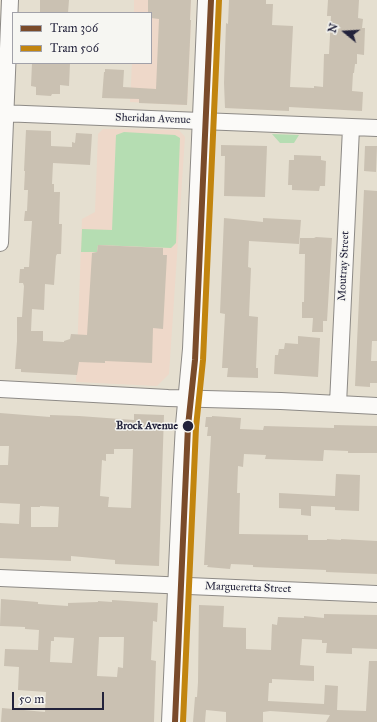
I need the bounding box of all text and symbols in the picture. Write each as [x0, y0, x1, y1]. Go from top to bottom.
legend [12, 12, 152, 64]
north arrow [325, 12, 365, 52]
text: Tram 306 [50, 21, 98, 35]
text: N [325, 22, 341, 35]
text: Tram 506 [50, 41, 99, 55]
street label: Sheridan Avenue [115, 111, 191, 127]
street label: Moutray Street [336, 231, 352, 301]
place label: Brock Avenue [116, 419, 178, 433]
marker: Brock Avenue [181, 419, 195, 433]
street label: Margueretta Street [205, 580, 291, 596]
scale bar [14, 684, 106, 710]
text: 50 m [19, 692, 44, 706]

